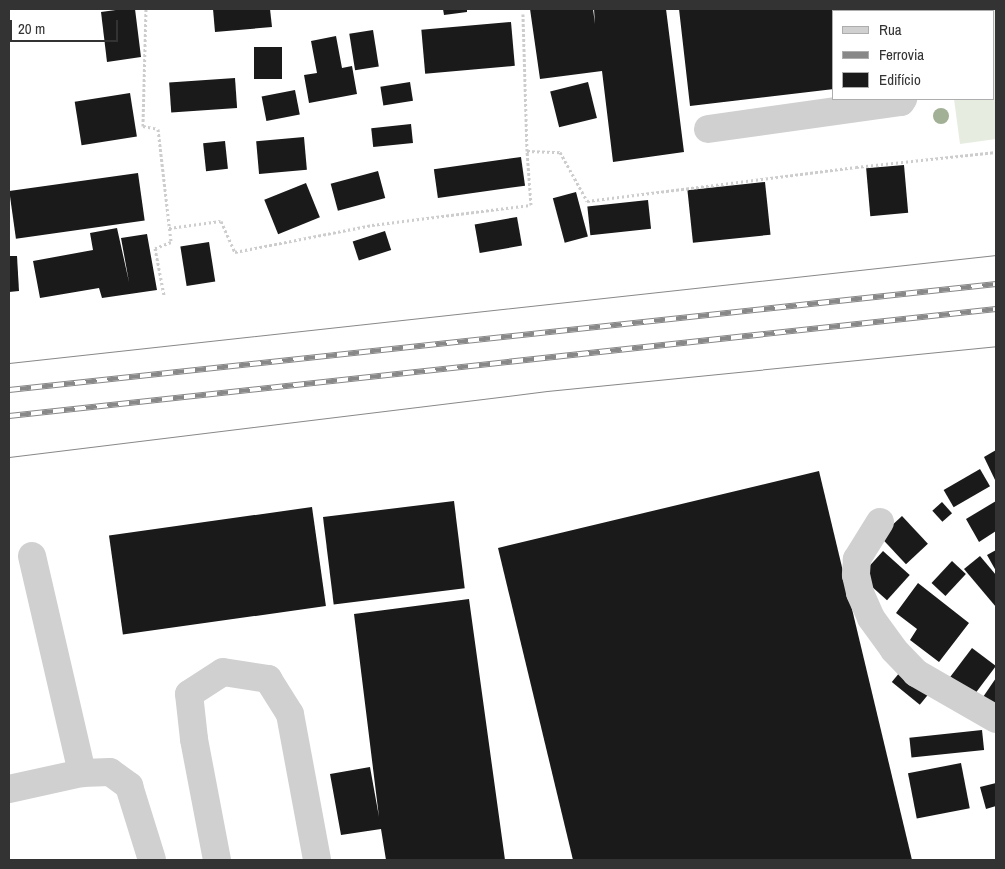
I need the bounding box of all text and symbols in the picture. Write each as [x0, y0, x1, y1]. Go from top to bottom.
scale bar [12, 10, 120, 42]
legend [832, 10, 995, 100]
text: 20 m [18, 18, 45, 39]
text: Rua [879, 19, 902, 40]
text: Ferrovia [879, 44, 924, 65]
text: Edifício [879, 69, 921, 90]

